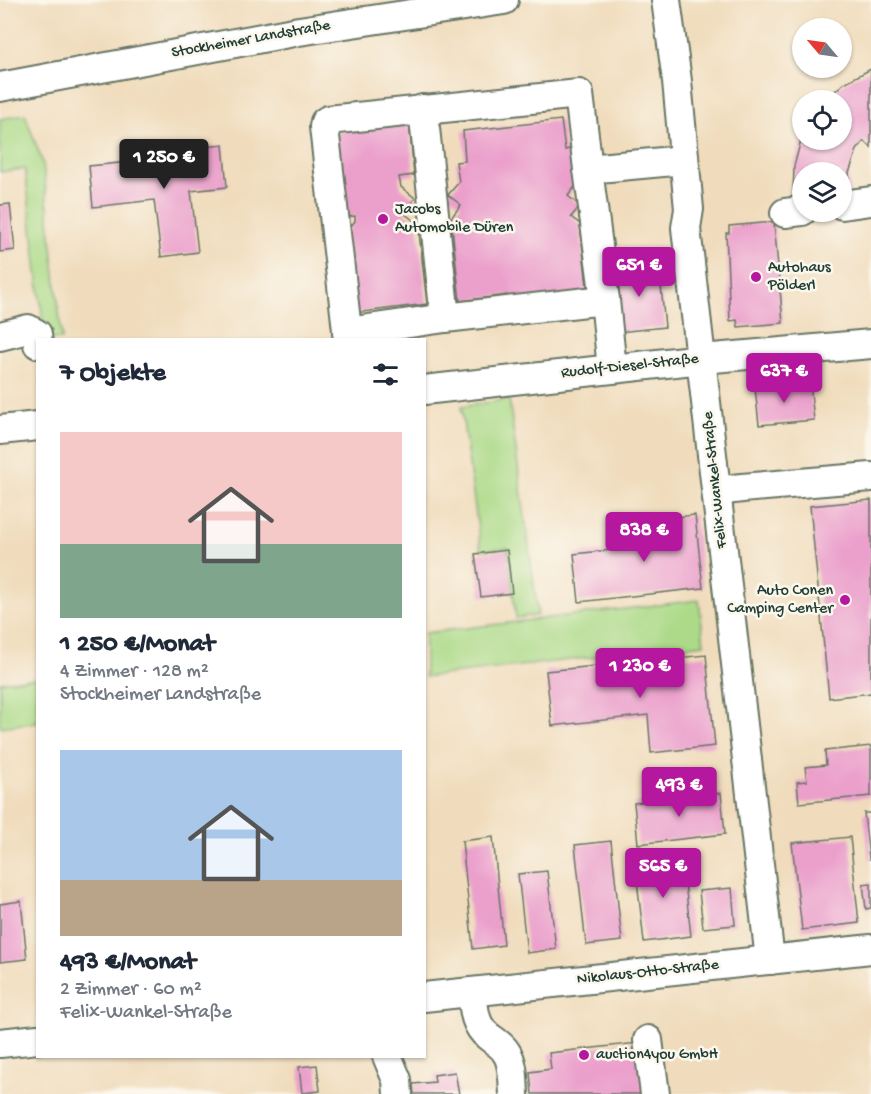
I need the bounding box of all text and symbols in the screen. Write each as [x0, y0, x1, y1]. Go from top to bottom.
street label: Stockheimer Landstraße [170, 17, 333, 63]
north arrow [792, 18, 852, 78]
map controls [792, 18, 852, 222]
button: locate [792, 90, 852, 150]
pin: 1 250 € [109, 139, 219, 190]
text: 1 250 € [133, 147, 195, 170]
button: layers [792, 162, 852, 222]
place label: Jacobs Automobile Düren [395, 201, 514, 238]
marker: Jacobs Automobile Düren [376, 212, 390, 226]
pin: 651 € [597, 247, 681, 298]
text: 651 € [616, 255, 662, 278]
place label: Autohaus Pölderl [767, 259, 832, 296]
marker: Autohaus Pölderl [749, 270, 763, 284]
street label: Rudolf-Diesel-Straße [560, 350, 701, 384]
pin: 637 € [742, 353, 826, 404]
icon: filters [369, 358, 402, 391]
text: 7 Objekte [60, 359, 166, 390]
text: 637 € [760, 361, 808, 384]
street label: Felix-Wankel-Straße [699, 410, 733, 550]
icon: home [177, 471, 285, 579]
pin: 838 € [602, 512, 686, 563]
text: 838 € [620, 520, 668, 543]
place label: Auto Conen Camping Center [727, 582, 834, 619]
marker: Auto Conen Camping Center [838, 593, 852, 607]
text: 1 250 €/Monat [60, 630, 215, 661]
pin: 1 230 € [585, 648, 695, 699]
text: 1 230 € [610, 656, 671, 679]
text: 4 Zimmer · 128 m² [60, 661, 209, 684]
text: Stockheimer Landstraße [60, 684, 261, 707]
pin: 493 € [637, 767, 721, 818]
text: 493 € [656, 775, 702, 798]
icon: home [177, 789, 285, 897]
pin: 565 € [621, 848, 705, 899]
text: 565 € [639, 856, 687, 879]
text: 493 €/Monat [60, 948, 196, 979]
street label: Nikolaus-Otto-Straße [576, 956, 721, 990]
text: 2 Zimmer · 60 m² [60, 979, 202, 1002]
text: Felix-Wankel-Straße [60, 1002, 232, 1025]
place label: auction4you GmbH [596, 1046, 719, 1065]
marker: auction4you GmbH [577, 1048, 591, 1062]

